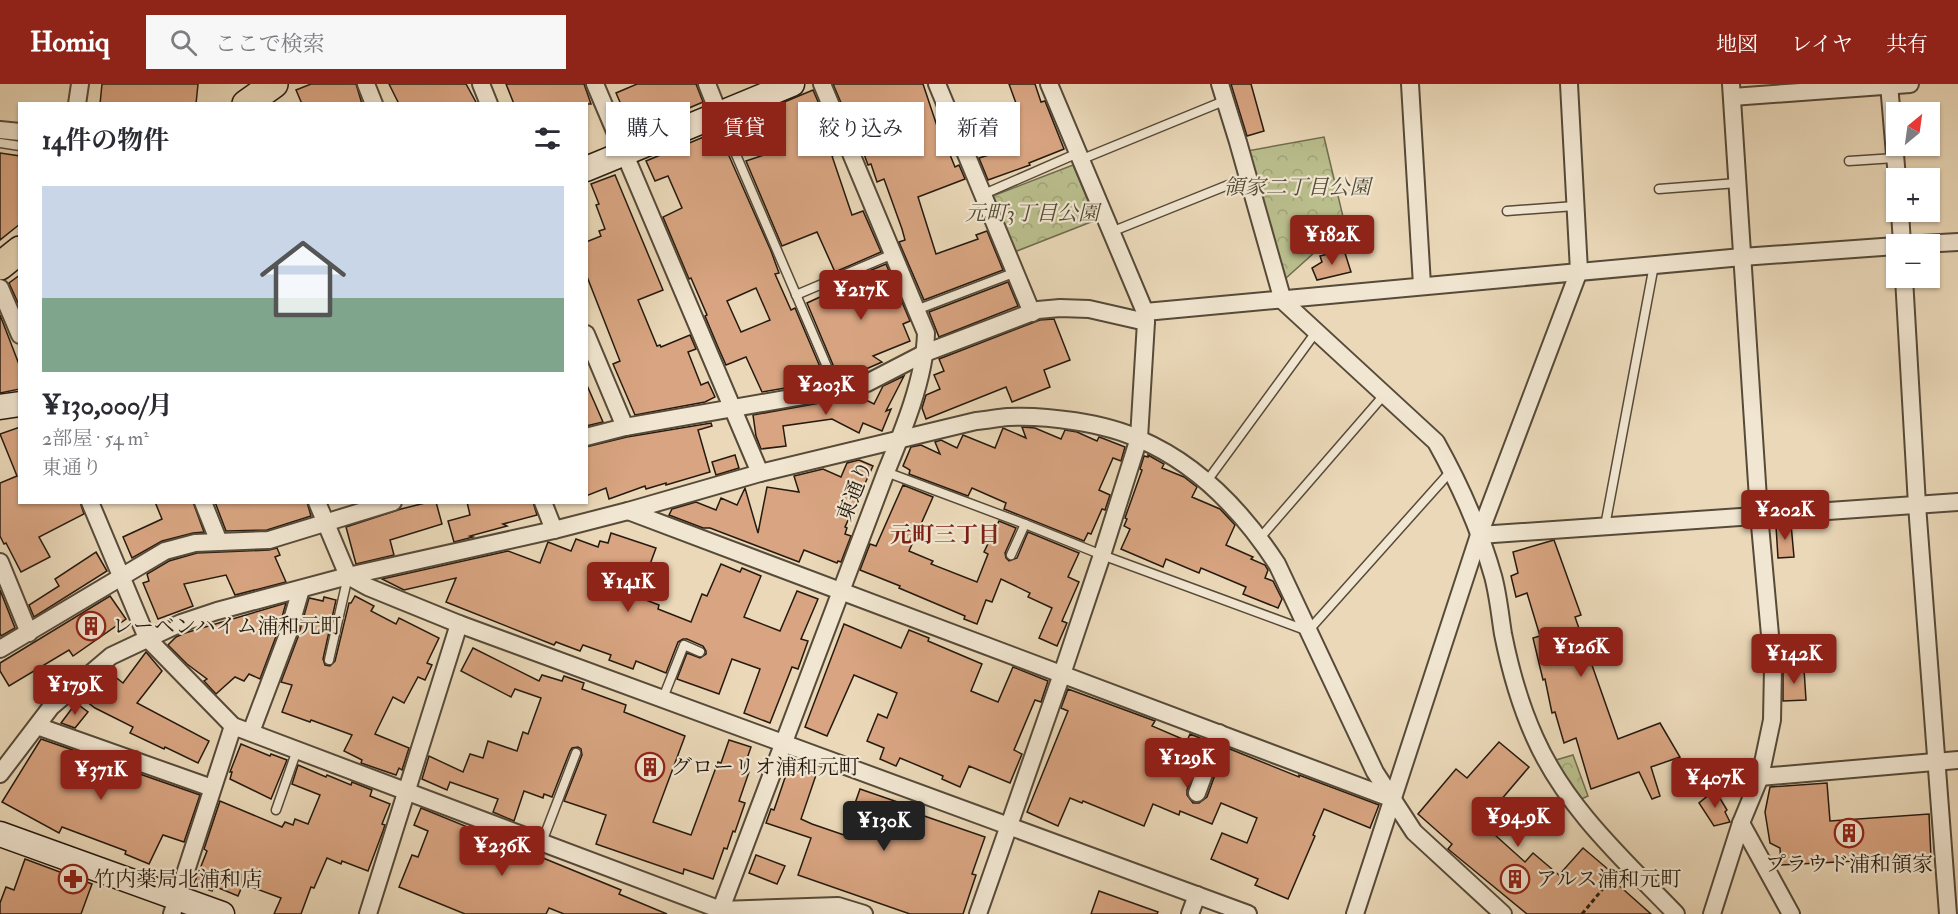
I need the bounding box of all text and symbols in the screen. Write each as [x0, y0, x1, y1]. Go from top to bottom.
search box [146, 15, 566, 69]
text: Homiq [30, 25, 110, 60]
icon: search [167, 26, 200, 59]
text: ここで検索 [215, 30, 325, 58]
text: 地図 [1716, 31, 1758, 58]
text: レイヤ [1791, 31, 1853, 58]
text: 共有 [1886, 31, 1928, 58]
chip: 購入 [606, 102, 690, 156]
chip: 賃貸 [702, 102, 786, 156]
chip: 絞り込み [798, 102, 924, 156]
chip: 新着 [936, 102, 1020, 156]
north arrow [1886, 102, 1940, 156]
map controls [1886, 102, 1940, 288]
icon: filters [531, 122, 564, 155]
text: 14件の物件 [42, 125, 169, 157]
button: + [1886, 168, 1940, 222]
park label: 領家二丁目公園 [1224, 174, 1373, 201]
park label: 元町3丁目公園 [965, 200, 1102, 227]
pin: ¥182K [1290, 215, 1374, 266]
text: ¥182K [1304, 222, 1360, 247]
icon: home [249, 225, 357, 333]
button: − [1886, 234, 1940, 288]
pin: ¥217K [819, 270, 903, 321]
text: ¥217K [833, 277, 889, 302]
pin: ¥203K [784, 365, 868, 416]
text: ¥203K [797, 372, 855, 397]
text: ¥130,000/月 [42, 390, 173, 422]
text: 2部屋 · 54 m² [42, 426, 149, 451]
text: 東通り [42, 455, 102, 480]
street label: 東通り [831, 457, 879, 525]
pin: ¥202K [1743, 490, 1827, 541]
text: ¥202K [1755, 497, 1815, 522]
district label: 元町三丁目 [890, 521, 1000, 549]
pin: ¥141K [586, 562, 670, 613]
text: ¥141K [601, 569, 655, 594]
building icon: レーベンハイム浦和元町 [75, 610, 107, 642]
place label: レーベンハイム浦和元町 [112, 613, 342, 640]
pin: ¥126K [1539, 627, 1623, 678]
text: ¥126K [1553, 634, 1609, 659]
pin: ¥142K [1752, 634, 1836, 685]
text: ¥142K [1765, 641, 1823, 666]
pin: ¥179K [33, 665, 117, 716]
text: ¥179K [47, 672, 103, 697]
pin: ¥129K [1145, 738, 1229, 789]
text: ¥129K [1159, 745, 1215, 770]
pin: ¥371K [59, 750, 143, 801]
building icon: グローリオ浦和元町 [634, 751, 666, 783]
place label: グローリオ浦和元町 [671, 754, 860, 781]
text: ¥371K [74, 757, 128, 782]
pin: ¥407K [1673, 758, 1757, 809]
text: ¥407K [1685, 765, 1745, 790]
pin: ¥94.9K [1469, 797, 1567, 848]
pin: ¥130K [842, 801, 926, 852]
text: ¥94.9K [1486, 804, 1550, 829]
text: ¥130K [857, 808, 911, 833]
building icon: プラウド浦和領家 [1833, 817, 1865, 849]
pin: ¥236K [460, 826, 544, 877]
text: ¥236K [474, 833, 530, 858]
place label: プラウド浦和領家 [1765, 851, 1933, 878]
pharmacy icon: 竹内薬局北浦和店 [57, 863, 89, 895]
building icon: アルス浦和元町 [1499, 863, 1531, 895]
place label: 竹内薬局北浦和店 [94, 866, 262, 893]
place label: アルス浦和元町 [1536, 866, 1682, 893]

